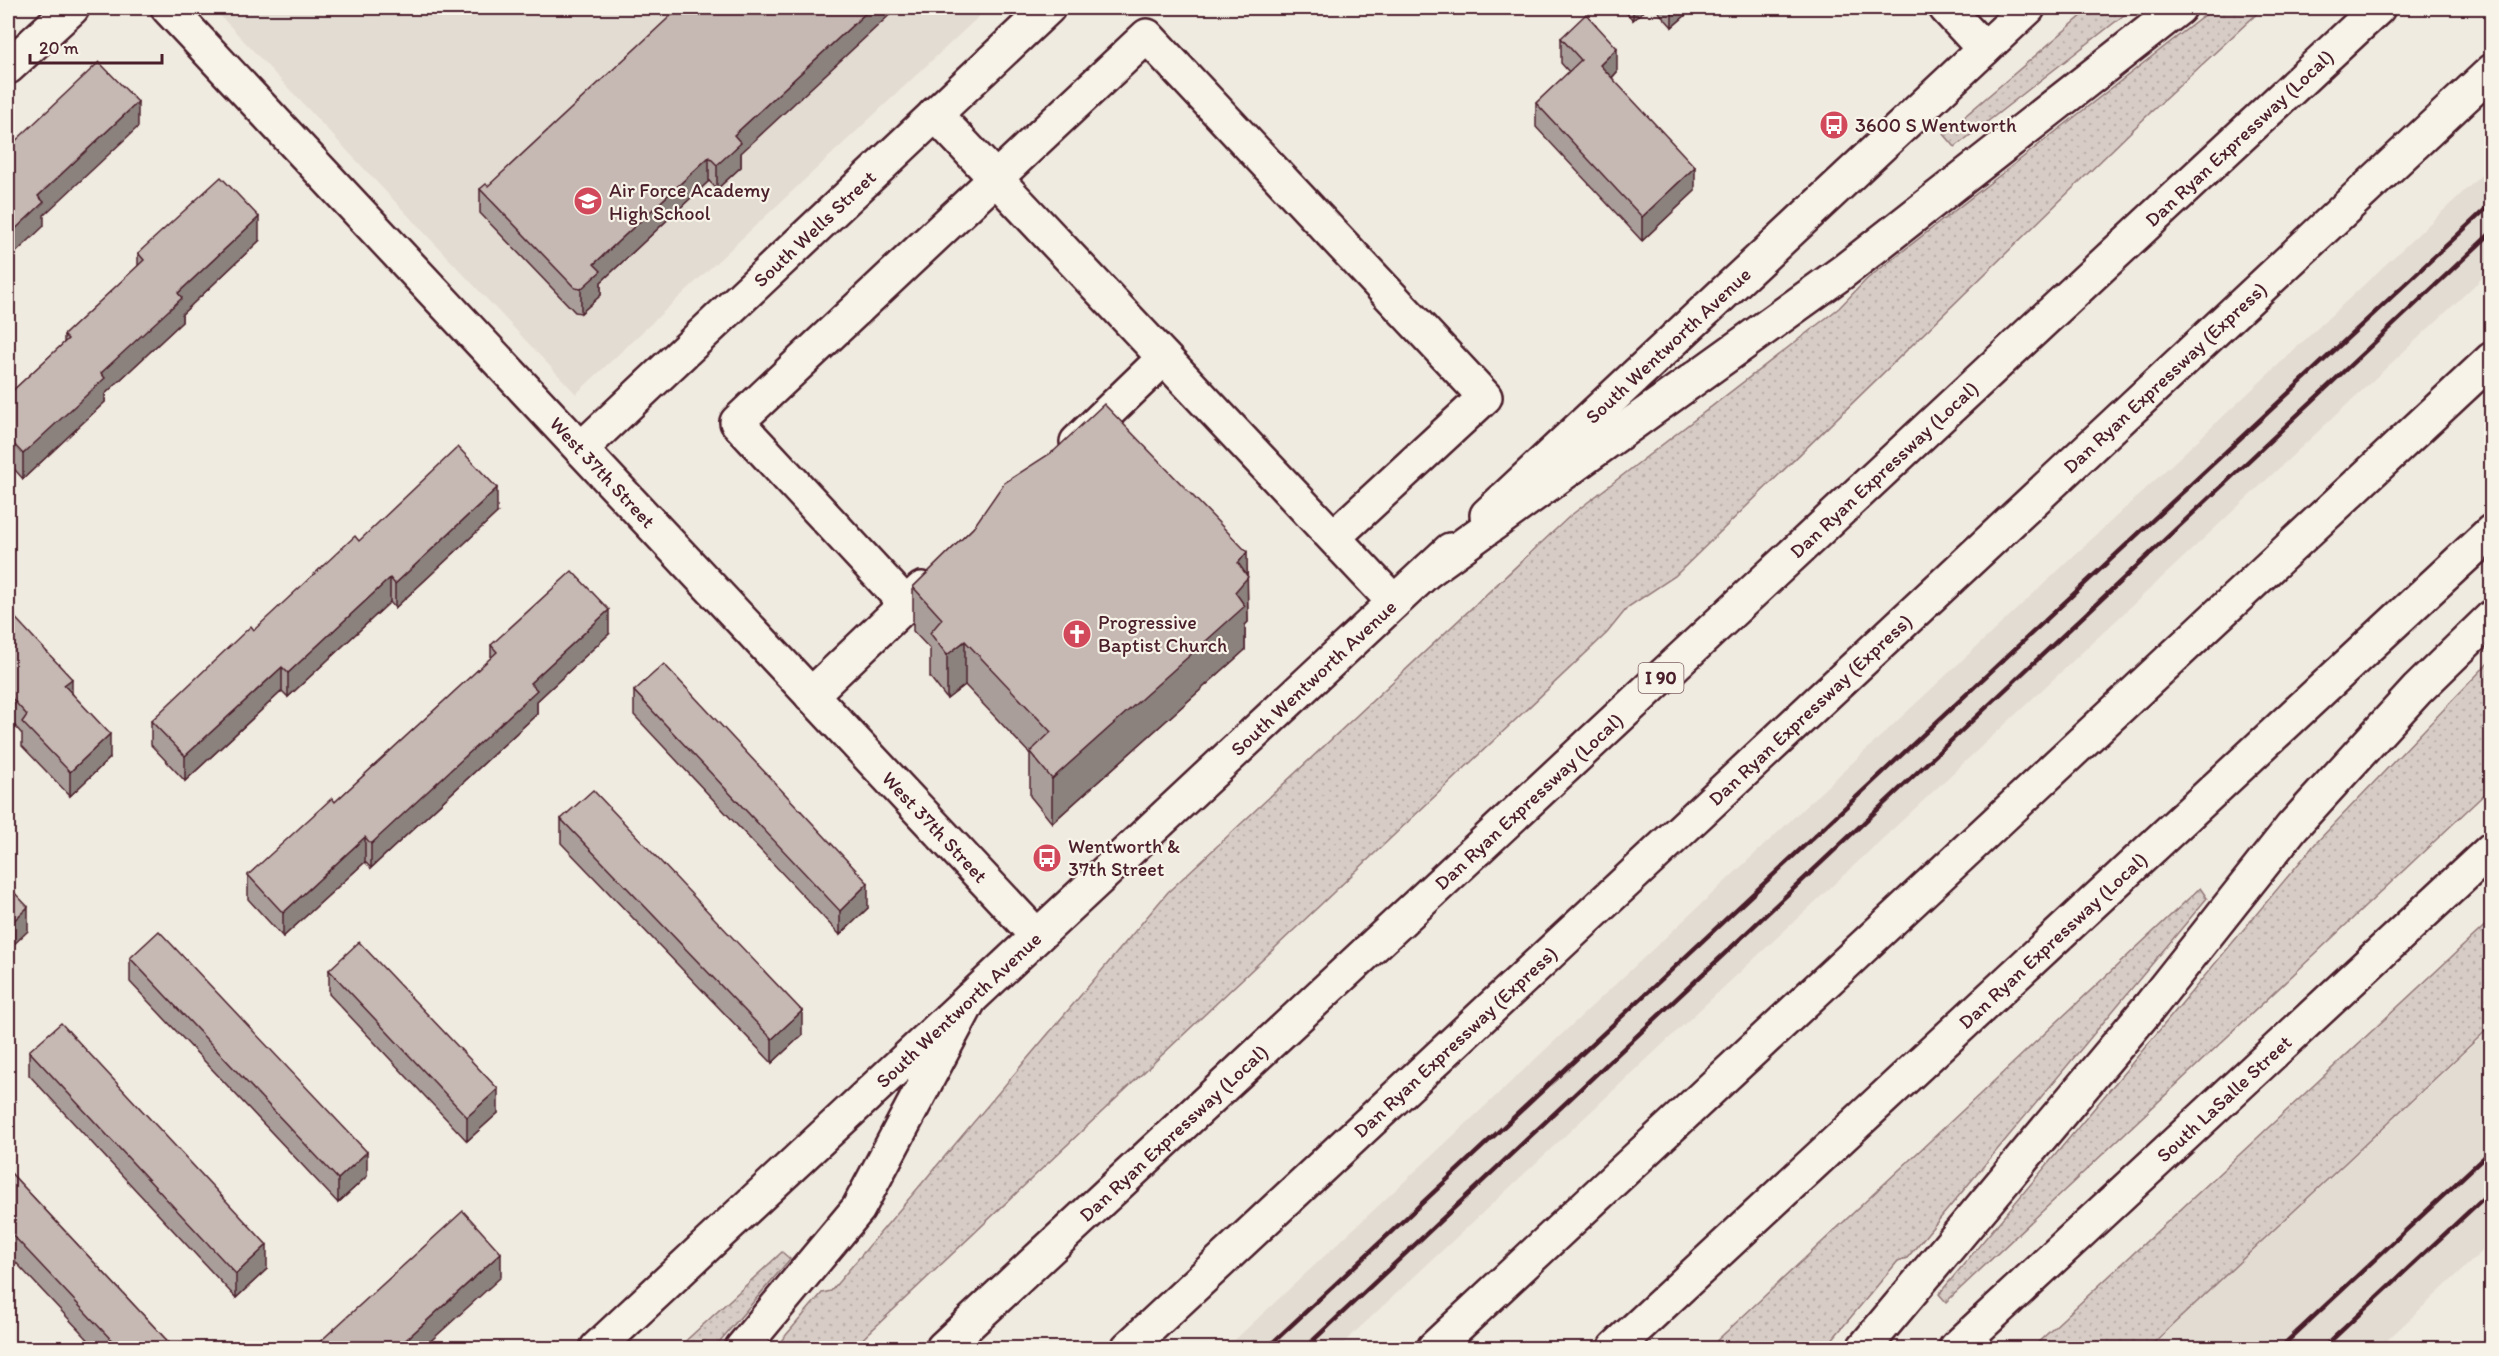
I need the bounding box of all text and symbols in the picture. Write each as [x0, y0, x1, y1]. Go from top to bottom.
scale bar [30, 27, 162, 65]
text: 20 m [39, 37, 79, 59]
street label: Dan Ryan Expressway (Local) [2140, 44, 2338, 232]
bus stop icon: 3600 S Wentworth [1818, 109, 1850, 141]
place label: 3600 S Wentworth [1855, 113, 2017, 137]
street label: South Wells Street [748, 165, 881, 292]
place label: Air Force Academy High School [609, 178, 770, 225]
school or university icon: Air Force Academy High School [572, 185, 604, 217]
street label: South Wentworth Avenue [1580, 262, 1756, 429]
street label: Dan Ryan Expressway (Express) [2058, 277, 2271, 478]
street label: Dan Ryan Expressway (Local) [1785, 376, 1983, 563]
street label: West 37th Street [545, 412, 661, 533]
street label: South Wentworth Avenue [1226, 595, 1401, 761]
street label: Dan Ryan Expressway (Express) [1703, 609, 1916, 811]
place label: Progressive Baptist Church [1098, 610, 1227, 657]
church icon: Progressive Baptist Church [1061, 618, 1093, 650]
road number: I 90 [1638, 663, 1684, 693]
street label: Dan Ryan Expressway (Local) [1429, 708, 1628, 895]
street label: West 37th Street [877, 766, 993, 888]
place label: Wentworth & 37th Street [1068, 834, 1180, 881]
bus stop icon: Wentworth & 37th Street [1031, 842, 1063, 874]
street label: Dan Ryan Expressway (Local) [1953, 847, 2152, 1034]
street label: South Wentworth Avenue [871, 927, 1046, 1093]
street label: Dan Ryan Expressway (Express) [1348, 941, 1562, 1143]
street label: South LaSalle Street [2151, 1030, 2296, 1167]
street label: Dan Ryan Expressway (Local) [1074, 1039, 1272, 1227]

